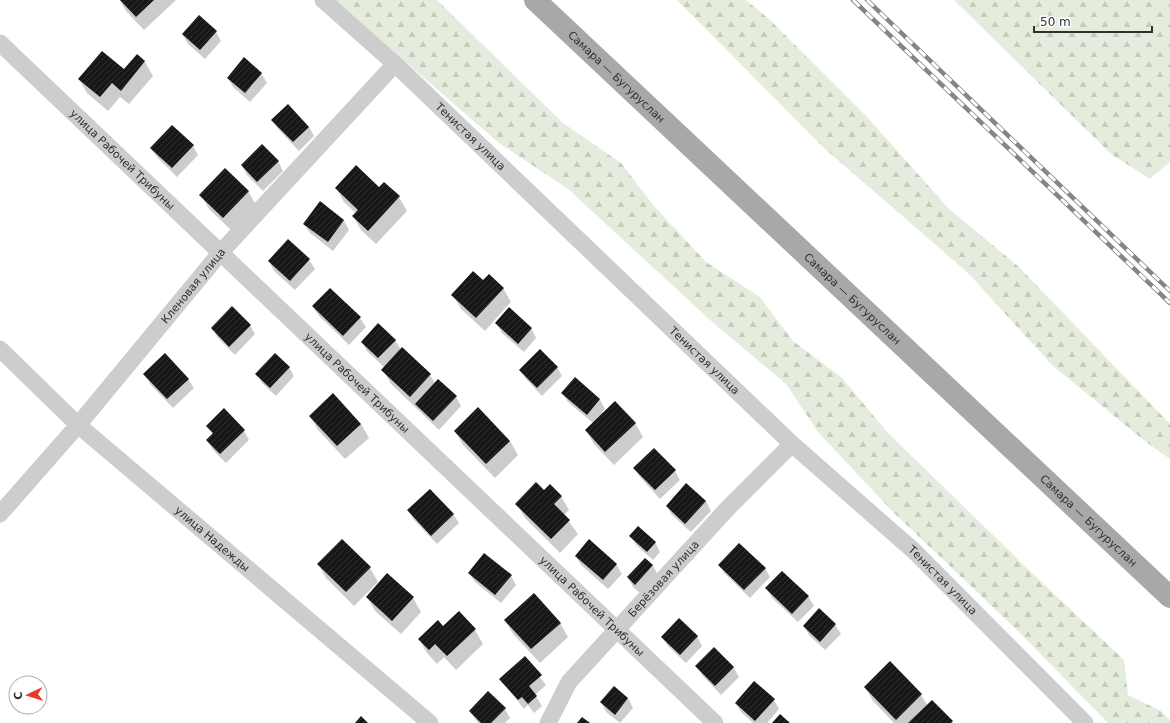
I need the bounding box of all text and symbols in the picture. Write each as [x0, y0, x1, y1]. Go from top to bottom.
scale bar [1034, 8, 1152, 34]
text: 50 m [1040, 15, 1071, 29]
street label: Самара — Бугуруслан [565, 28, 667, 126]
street label: Тенистая улица [432, 99, 508, 173]
street label: улица Рабочей Трибуны [67, 107, 177, 213]
street label: Кленовая улица [159, 246, 228, 326]
street label: Самара — Бугуруслан [801, 250, 903, 348]
street label: Тенистая улица [666, 324, 742, 397]
street label: улица Рабочей Трибуны [302, 330, 412, 436]
street label: Самара — Бугуруслан [1037, 472, 1140, 570]
street label: улица Надежды [172, 504, 252, 575]
street label: Берёзовая улица [626, 538, 702, 620]
street label: Тенистая улица [905, 542, 980, 618]
street label: улица Рабочей Трибуны [537, 554, 647, 659]
north arrow [8, 675, 48, 715]
text: С [12, 691, 25, 700]

